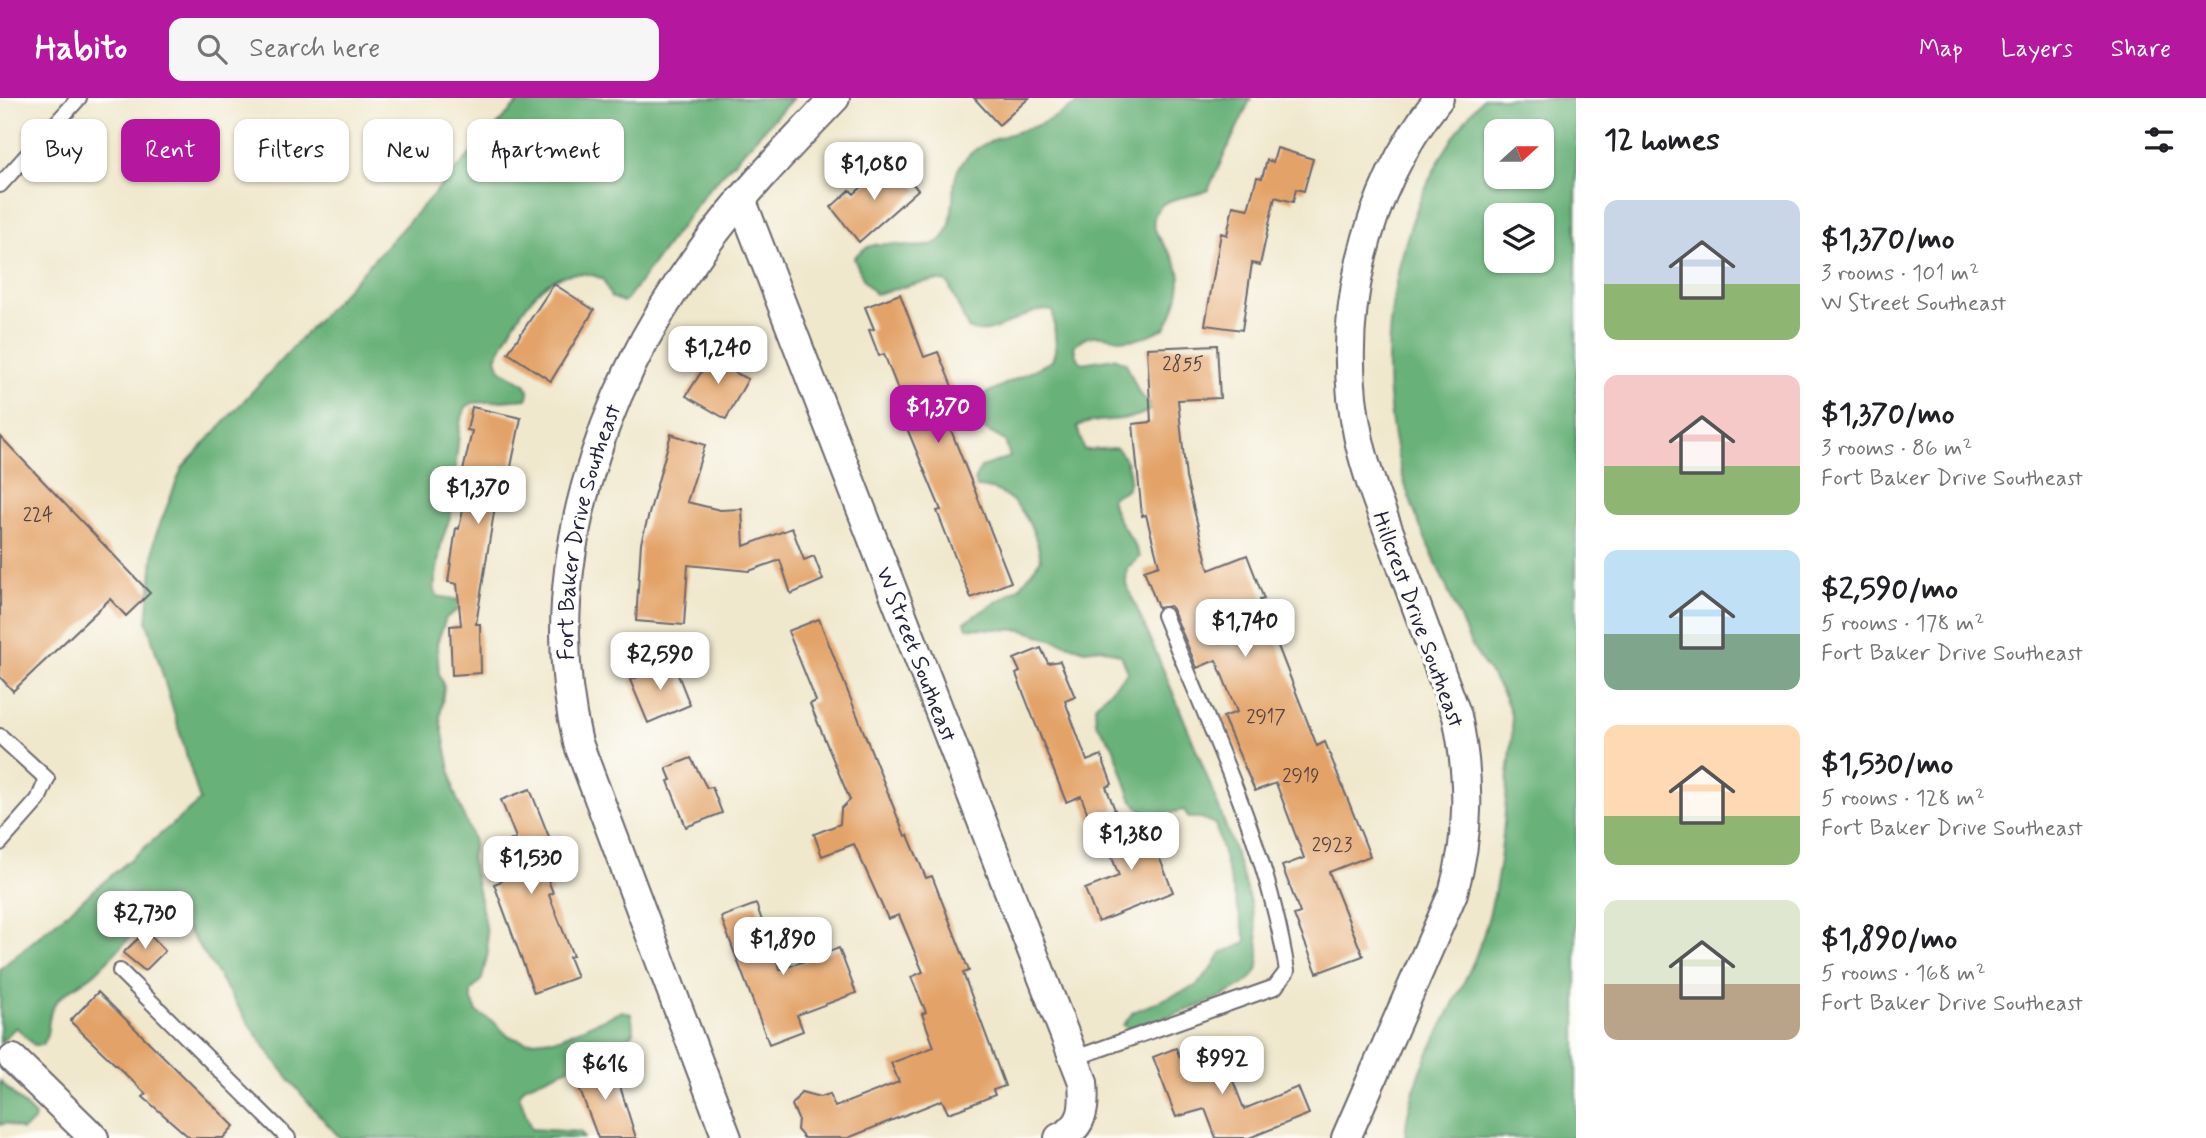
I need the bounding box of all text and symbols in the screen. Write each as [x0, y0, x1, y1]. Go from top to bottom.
search box [169, 18, 659, 81]
text: Habito [35, 27, 127, 71]
icon: search [193, 30, 231, 68]
text: Search here [249, 32, 380, 66]
text: Map [1919, 34, 1963, 65]
text: Layers [2001, 34, 2073, 65]
text: Share [2111, 34, 2171, 65]
chip: Buy [21, 119, 107, 182]
chip: Rent [121, 119, 220, 182]
chip: Filters [234, 119, 349, 182]
chip: New [363, 119, 453, 182]
chip: Apartment [467, 119, 624, 182]
north arrow [1484, 119, 1554, 189]
map controls [1484, 119, 1554, 273]
text: 12 homes [1604, 121, 1720, 160]
icon: filters [2140, 121, 2178, 159]
pin: $1,080 [817, 142, 931, 202]
text: $1,080 [840, 150, 908, 180]
button: layers [1484, 203, 1554, 273]
text: $1,370/mo [1821, 220, 1955, 259]
icon: home [1660, 228, 1744, 312]
text: 3 rooms · 101 m² [1821, 259, 1979, 289]
text: W Street Southeast [1821, 289, 2006, 319]
pin: $1,240 [661, 327, 775, 386]
text: $1,240 [684, 334, 752, 364]
house number: 2855 [1162, 352, 1204, 377]
pin: $1,370 [881, 386, 995, 445]
text: $1,370 [906, 393, 970, 423]
text: $1,370/mo [1821, 395, 1955, 434]
street label: Fort Baker Drive Southeast [552, 400, 630, 661]
icon: home [1660, 403, 1744, 487]
text: 3 rooms · 86 m² [1821, 434, 1972, 464]
text: Fort Baker Drive Southeast [1821, 464, 2083, 494]
pin: $1,370 [421, 466, 535, 526]
text: $1,370 [446, 474, 510, 504]
house number: 224 [23, 503, 53, 528]
street label: Hillcrest Drive Southeast [1364, 507, 1470, 732]
street label: W Street Southeast [868, 563, 963, 747]
text: $2,590/mo [1821, 570, 1958, 609]
icon: home [1660, 578, 1744, 662]
pin: $1,740 [1188, 600, 1302, 659]
text: $1,740 [1212, 607, 1278, 637]
text: 5 rooms · 178 m² [1821, 609, 1984, 639]
pin: $2,590 [603, 632, 717, 692]
text: Fort Baker Drive Southeast [1821, 639, 2083, 669]
text: $2,590 [627, 640, 694, 670]
house number: 2917 [1246, 705, 1286, 730]
text: $1,530/mo [1821, 745, 1953, 784]
icon: home [1660, 753, 1744, 837]
house number: 2919 [1282, 764, 1320, 789]
text: 5 rooms · 128 m² [1821, 784, 1985, 814]
pin: $1,380 [1074, 812, 1188, 872]
text: Fort Baker Drive Southeast [1821, 814, 2083, 844]
text: $1,380 [1099, 820, 1163, 850]
house number: 2923 [1312, 833, 1353, 858]
pin: $1,530 [474, 836, 588, 896]
text: $1,530 [499, 844, 563, 874]
pin: $2,730 [88, 892, 202, 951]
text: $2,730 [113, 899, 177, 929]
pin: $1,890 [726, 918, 840, 977]
text: $1,890/mo [1821, 920, 1957, 959]
text: $1,890 [750, 925, 816, 955]
icon: home [1660, 928, 1744, 1012]
text: 5 rooms · 168 m² [1821, 959, 1986, 989]
text: Fort Baker Drive Southeast [1821, 989, 2083, 1019]
pin: $992 [1181, 1037, 1263, 1096]
pin: $616 [564, 1042, 646, 1102]
text: $992 [1196, 1044, 1248, 1074]
text: $616 [582, 1050, 628, 1080]

